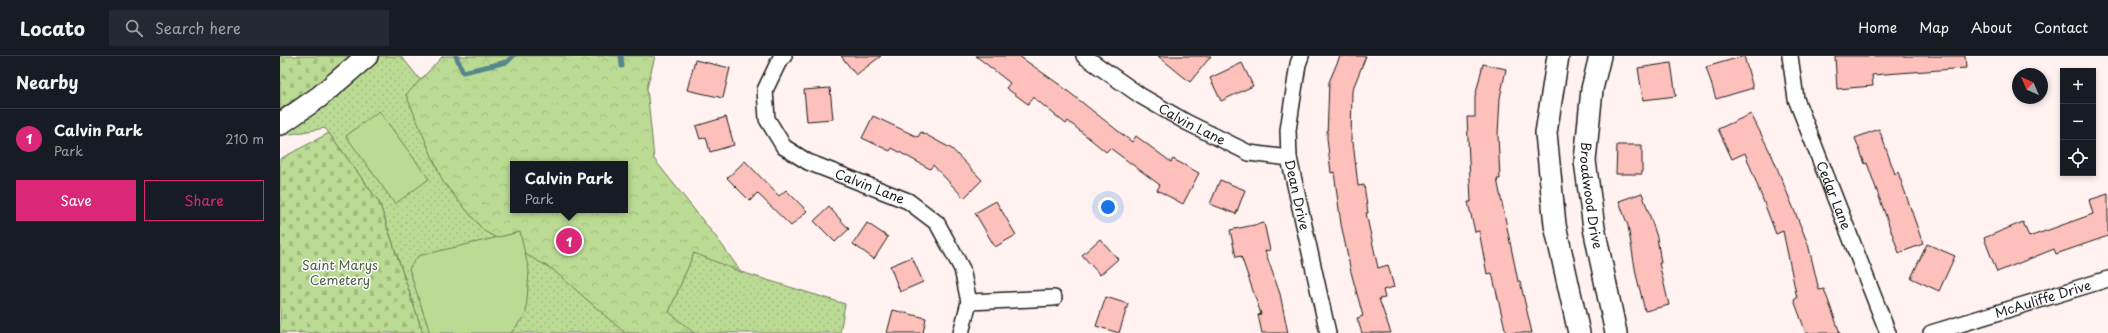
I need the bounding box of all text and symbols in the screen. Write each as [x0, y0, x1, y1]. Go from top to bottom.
search box [109, 10, 389, 46]
text: Locato [20, 14, 85, 42]
text: Search here [155, 16, 241, 39]
icon: search [123, 17, 145, 39]
text: Home [1858, 17, 1897, 38]
text: Map [1919, 17, 1949, 38]
text: About [1971, 17, 2012, 38]
text: Contact [2034, 17, 2088, 38]
north arrow [2012, 68, 2048, 104]
map controls [2060, 68, 2096, 176]
button: + [2060, 68, 2096, 104]
text: Nearby [16, 69, 78, 95]
street label: Calvin Lane [1155, 98, 1229, 149]
button: − [2060, 104, 2096, 140]
text: Calvin Park [54, 118, 143, 141]
text: 1 [26, 129, 32, 148]
text: 210 m [225, 129, 264, 148]
button: locate [2060, 140, 2096, 176]
text: Park [54, 141, 83, 160]
street label: Broadwood Drive [1576, 141, 1608, 250]
street label: Dean Drive [1281, 158, 1315, 232]
street label: Cedar Lane [1812, 158, 1856, 232]
popup [510, 161, 628, 213]
street label: Calvin Lane [832, 163, 908, 208]
text: Calvin Park [525, 166, 613, 189]
button: Save [16, 180, 136, 221]
button: Share [144, 180, 264, 221]
text: Park [525, 189, 554, 208]
your location [1098, 197, 1118, 217]
pin: 1 [556, 226, 582, 256]
park label: Saint Marys Cemetery [302, 255, 378, 289]
street label: McAuliffe Drive [1992, 275, 2093, 322]

